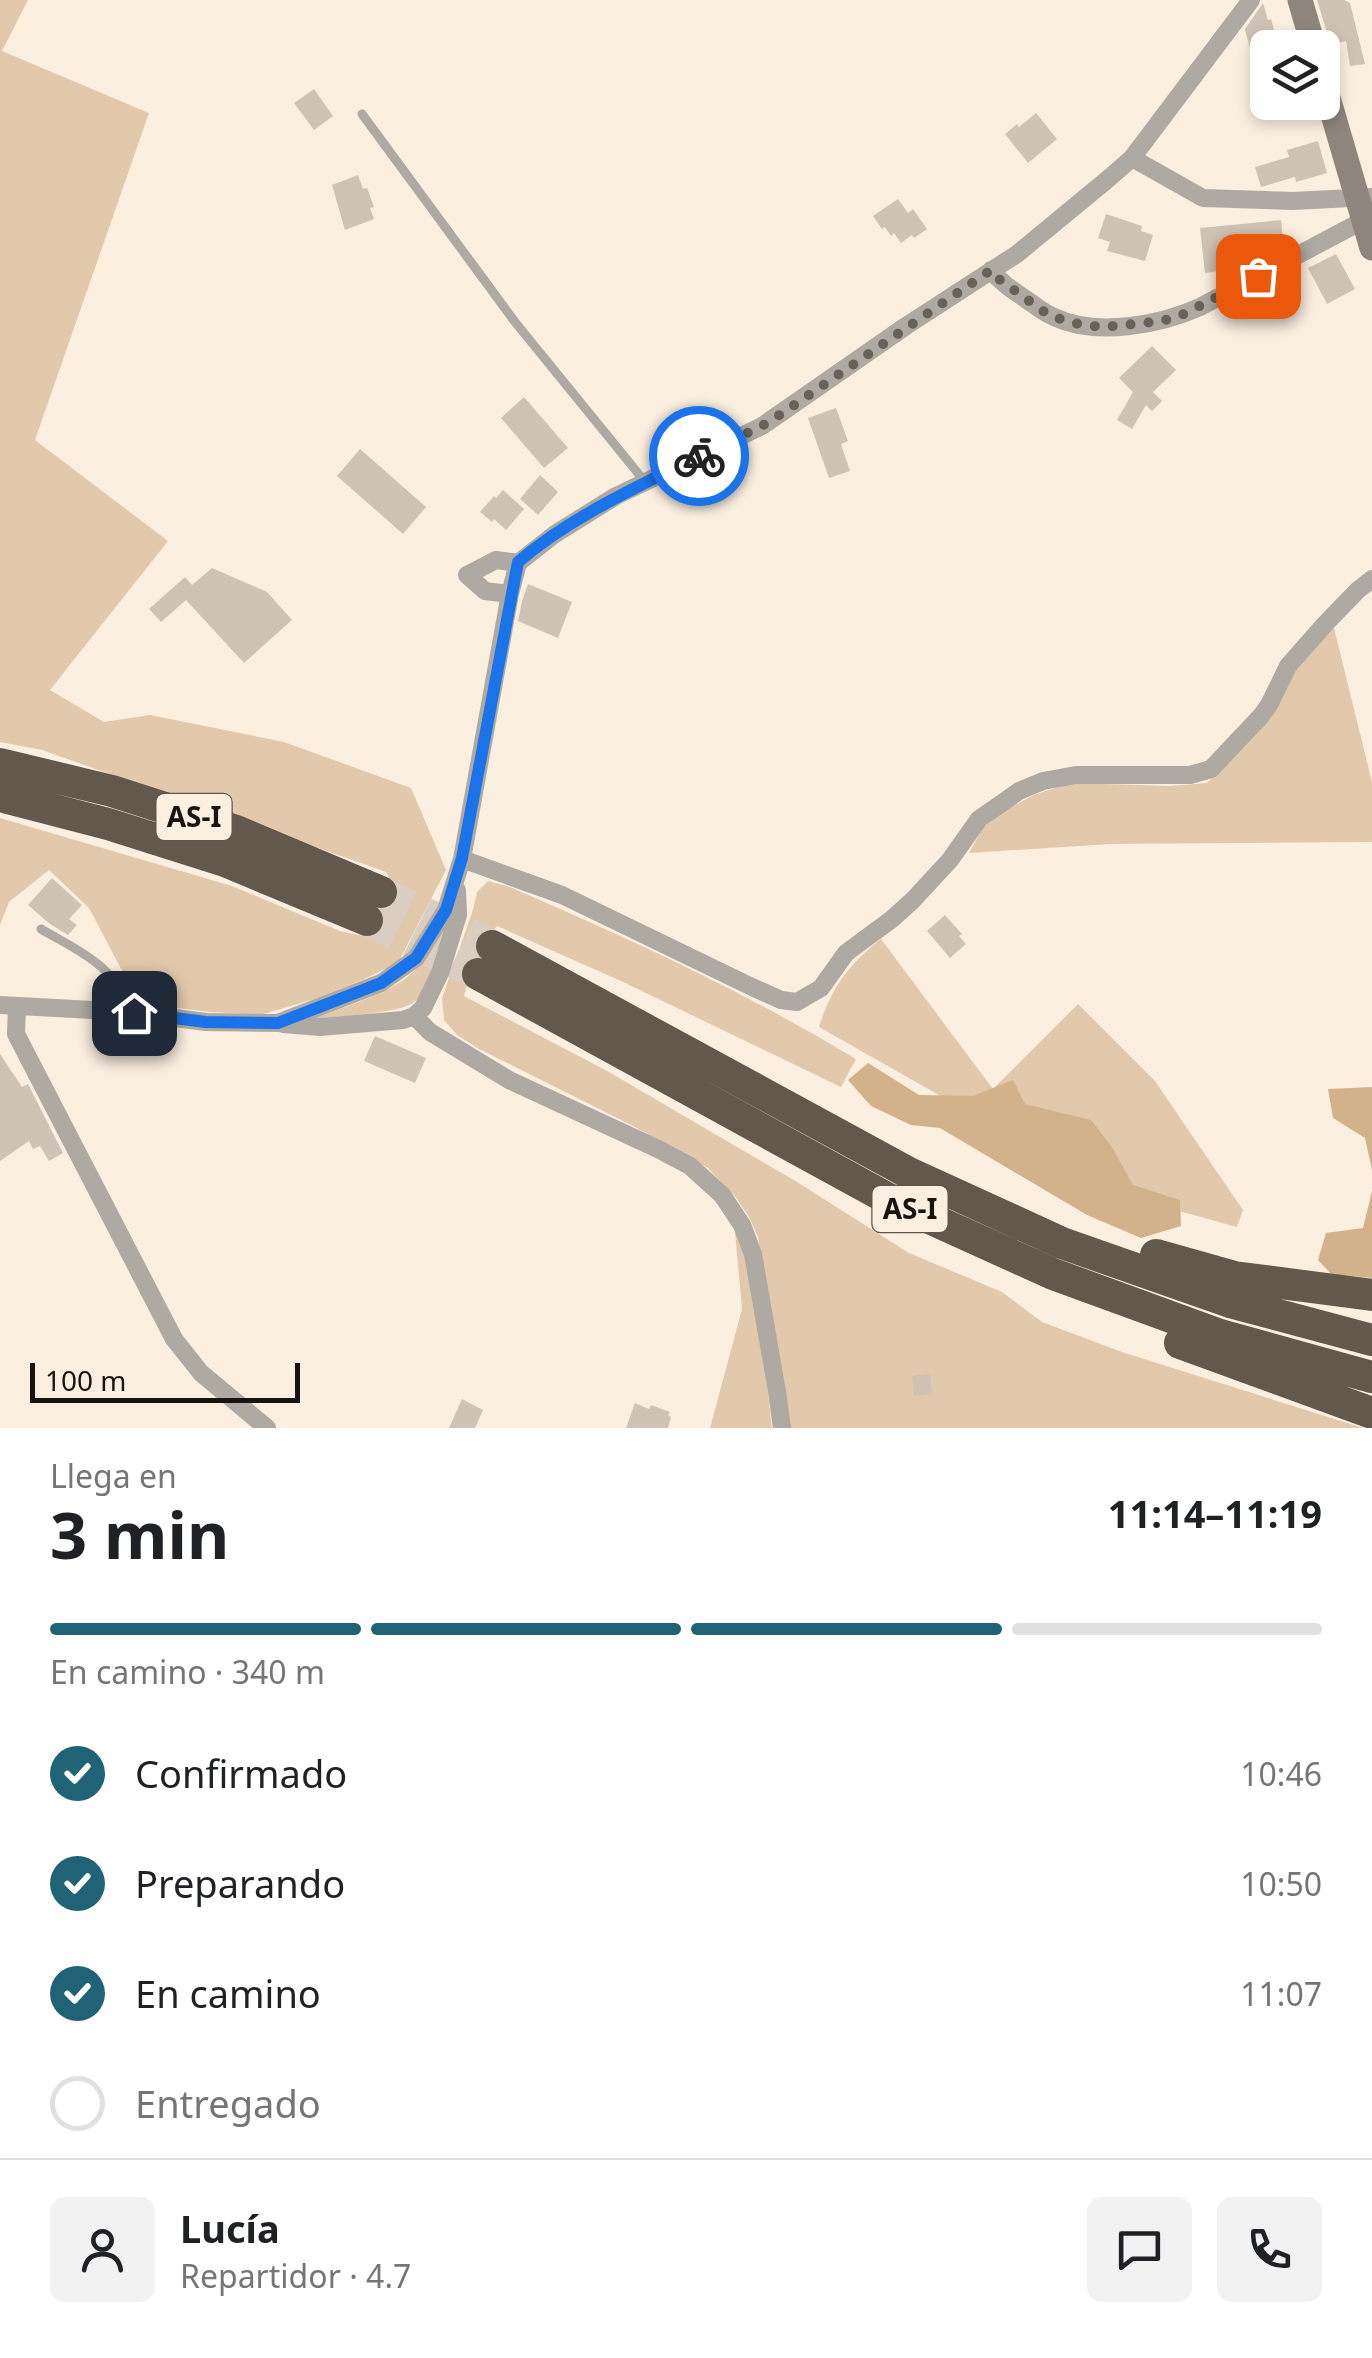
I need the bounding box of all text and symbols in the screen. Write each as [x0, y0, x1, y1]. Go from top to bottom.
map controls [1250, 30, 1340, 120]
button: layers [1250, 30, 1340, 120]
pin [1216, 234, 1301, 319]
icon: bag [1231, 249, 1286, 304]
courier [649, 406, 749, 506]
icon: bike [672, 429, 727, 484]
road number: AS-I [156, 794, 232, 840]
pin [92, 971, 177, 1056]
icon: home [107, 986, 162, 1041]
road number: AS-I [872, 1186, 948, 1232]
scale bar [30, 1358, 300, 1402]
text: 100 m [45, 1361, 127, 1399]
text: Llega en [50, 1454, 177, 1497]
text: 11:14–11:19 [1108, 1487, 1322, 1539]
text: 3 min [50, 1490, 229, 1578]
text: En camino · 340 m [50, 1650, 325, 1693]
icon: check [50, 1746, 105, 1801]
text: Confirmado [135, 1747, 347, 1799]
text: 10:46 [1240, 1752, 1322, 1795]
icon: check [50, 1856, 105, 1911]
text: Preparando [135, 1857, 345, 1909]
text: 10:50 [1240, 1862, 1322, 1905]
icon: check [50, 1966, 105, 2021]
text: En camino [135, 1967, 321, 2019]
text: 11:07 [1240, 1972, 1322, 2015]
text: Entregado [135, 2077, 321, 2129]
button: person [50, 2197, 155, 2302]
button: chat [1087, 2197, 1192, 2302]
button: phone [1217, 2197, 1322, 2302]
text: Lucía [180, 2202, 280, 2254]
text: Repartidor · 4.7 [180, 2254, 411, 2297]

